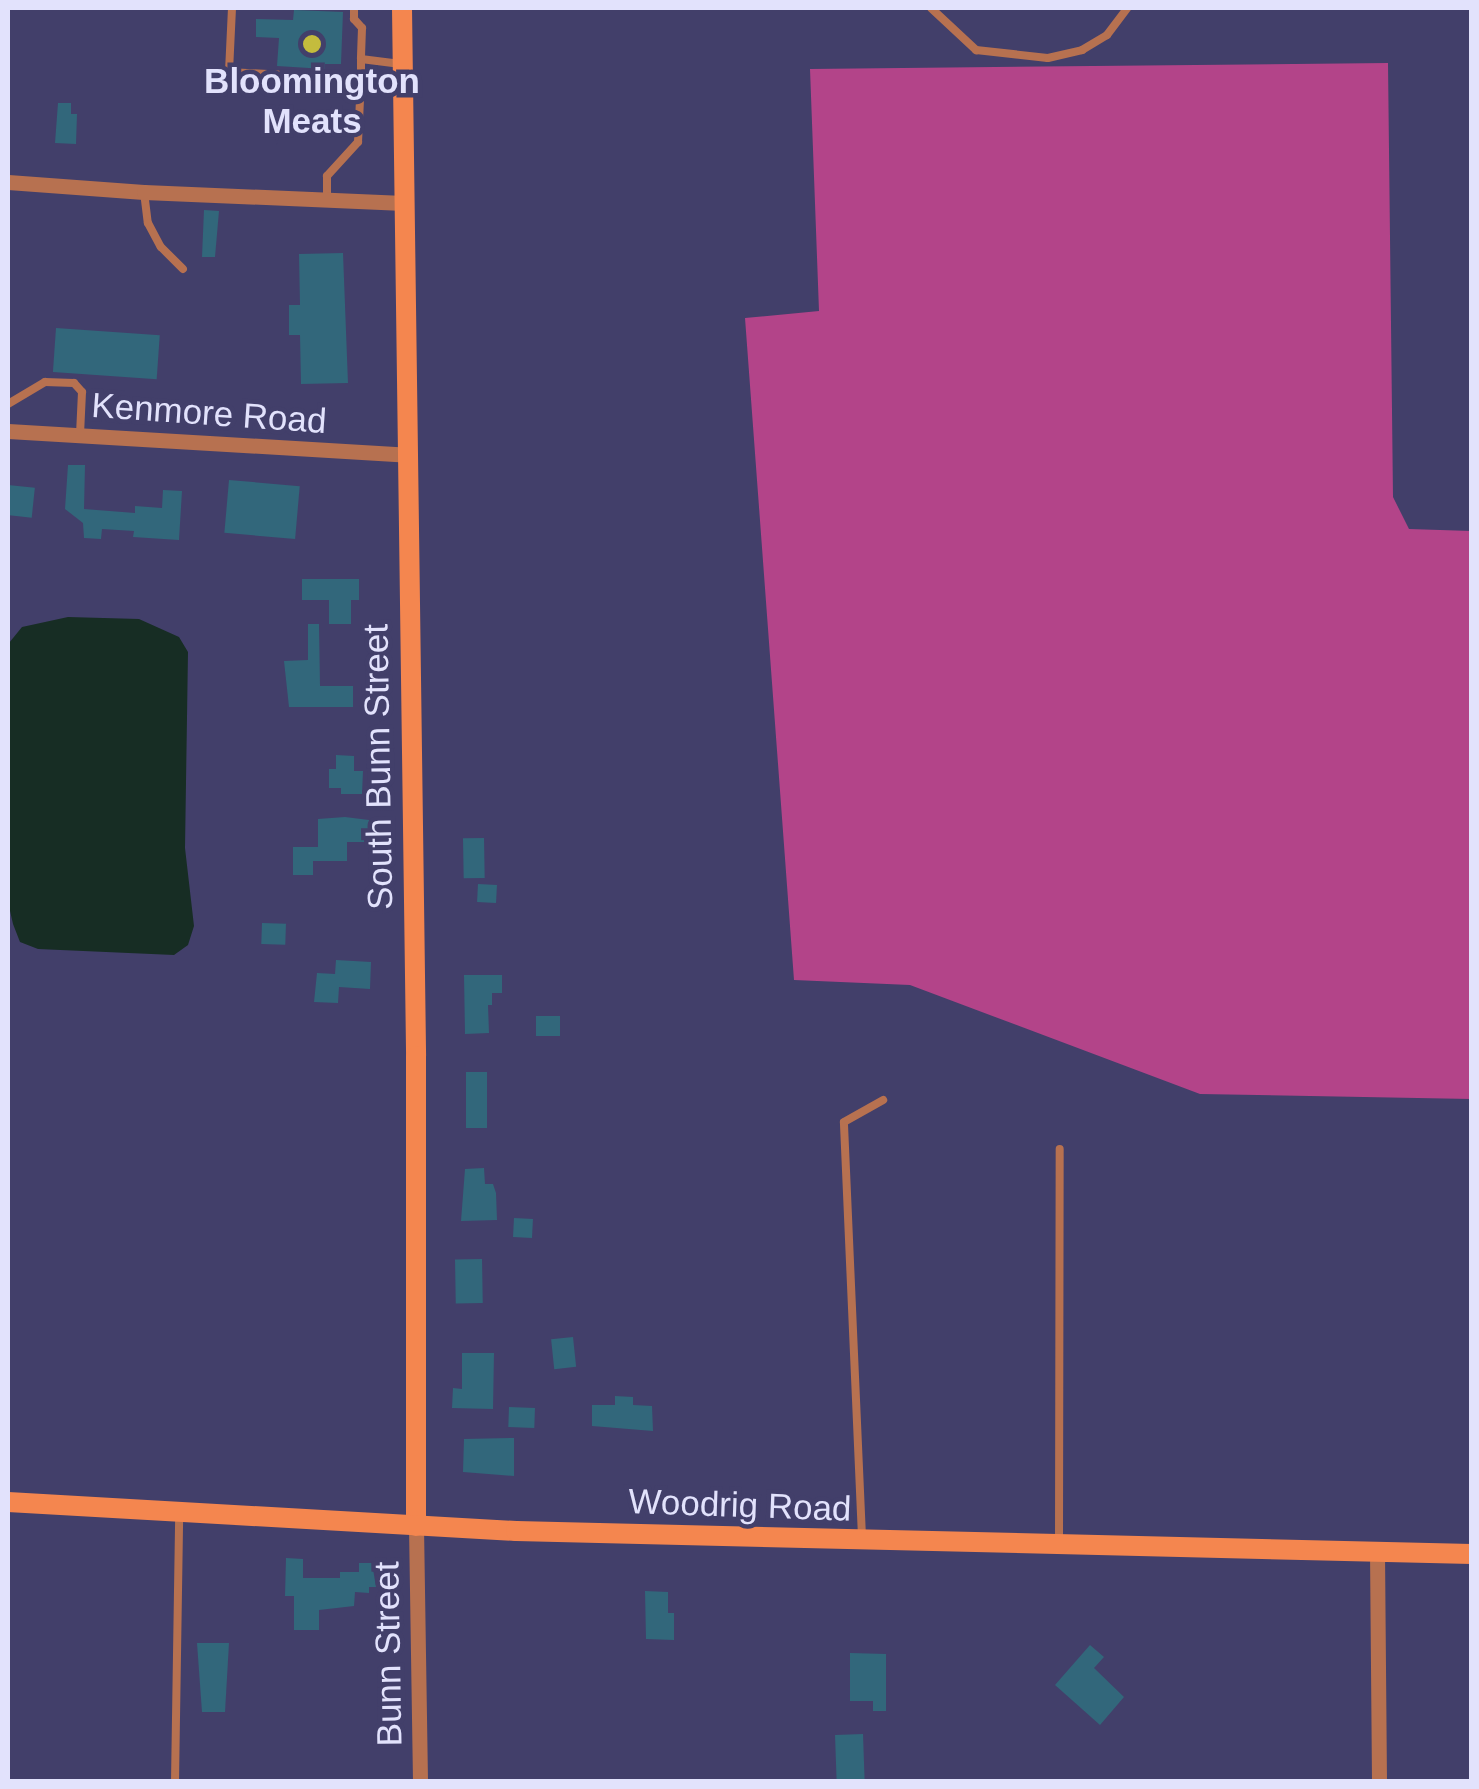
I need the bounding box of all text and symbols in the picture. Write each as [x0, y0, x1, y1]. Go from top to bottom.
marker: Bloomington Meats [301, 33, 323, 55]
place label: Bloomington Meats [204, 60, 420, 142]
street label: Kenmore Road [90, 384, 328, 442]
street label: South Bunn Street [355, 624, 401, 910]
street label: Woodrig Road [628, 1480, 852, 1530]
street label: Bunn Street [365, 1561, 411, 1747]

